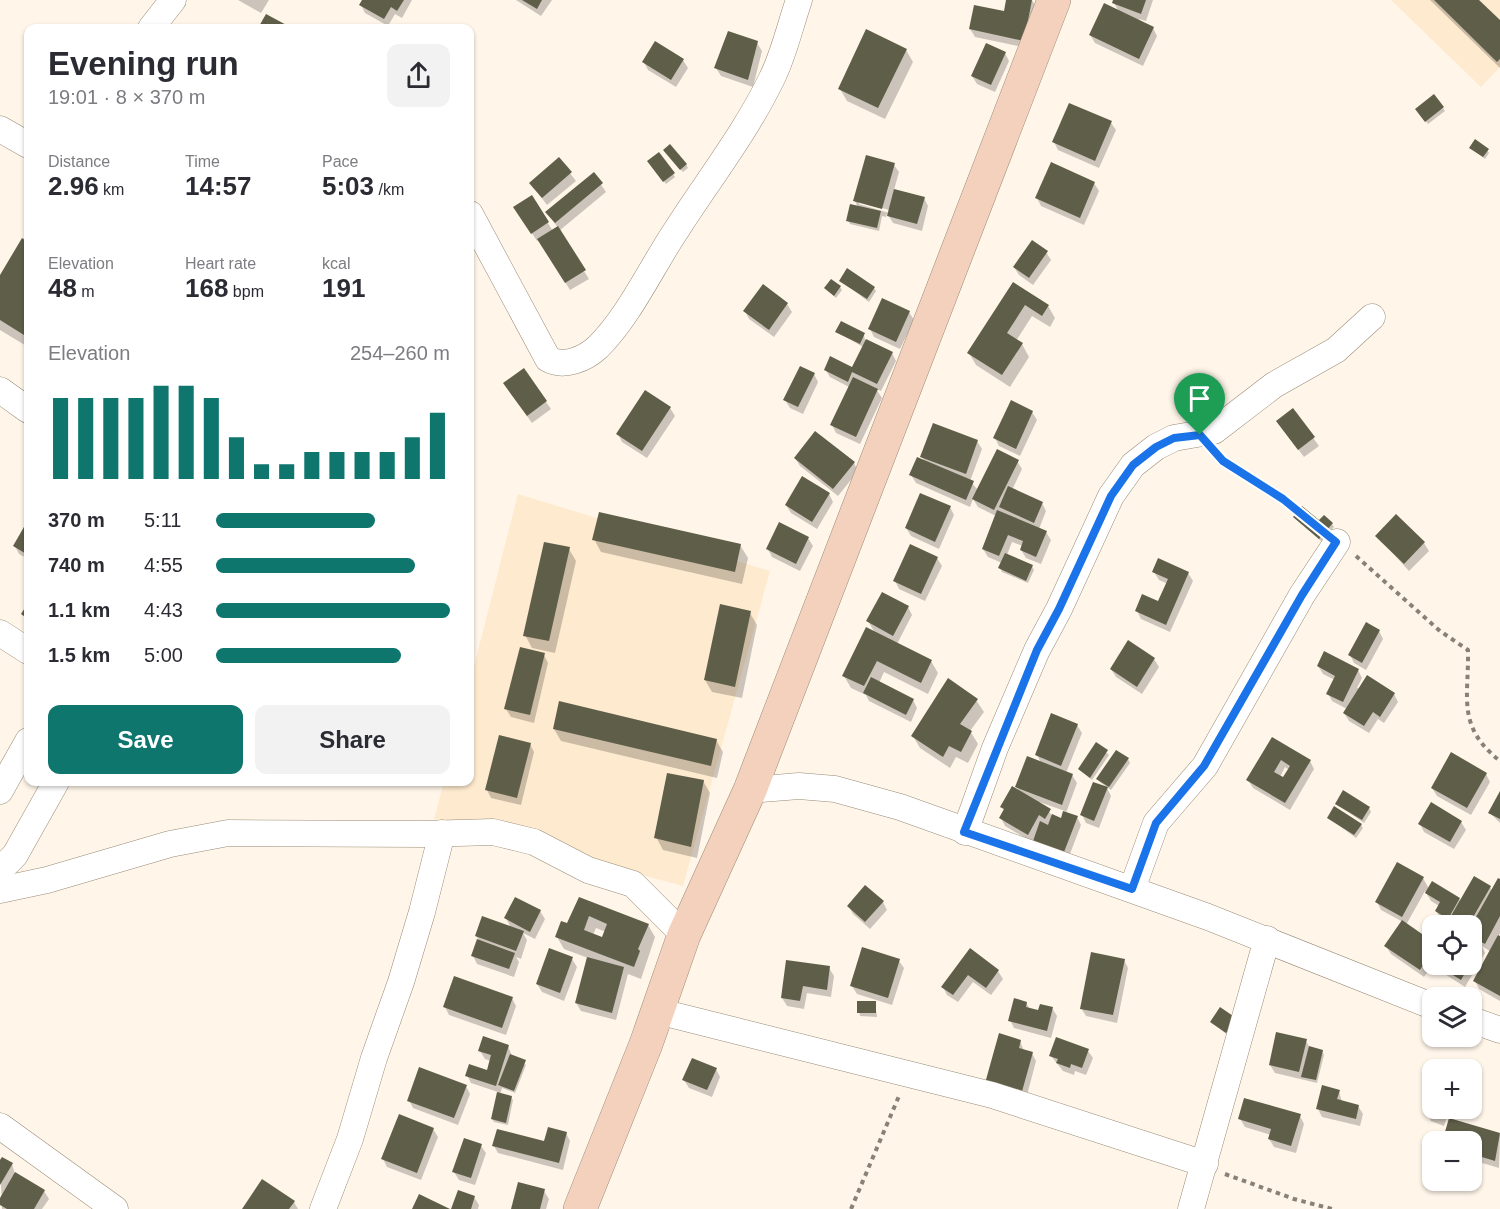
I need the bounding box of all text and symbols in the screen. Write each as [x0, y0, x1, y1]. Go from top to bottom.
button: share [387, 44, 450, 107]
text: Evening run [48, 45, 239, 82]
text: 19:01 · 8 × 370 m [48, 86, 205, 108]
text: Distance [48, 153, 110, 170]
text: Time [185, 153, 220, 170]
text: Pace [322, 153, 358, 170]
text: 2.96 [48, 171, 99, 201]
text: 14:57 [185, 171, 252, 201]
text: 5:03 [322, 171, 374, 201]
text: km [99, 181, 124, 198]
text: /km [374, 181, 404, 198]
text: Elevation [48, 255, 114, 272]
text: Heart rate [185, 255, 256, 272]
text: kcal [322, 255, 350, 272]
text: 48 [48, 273, 77, 303]
text: 168 [185, 273, 228, 303]
text: 191 [322, 273, 365, 303]
text: m [77, 283, 95, 300]
text: bpm [228, 283, 264, 300]
text: Elevation [48, 342, 130, 364]
text: 254–260 m [350, 342, 450, 364]
pin [1174, 373, 1225, 435]
icon: arrive [1183, 382, 1216, 415]
text: 370 m [48, 509, 105, 531]
text: 5:11 [144, 509, 181, 531]
text: 740 m [48, 554, 105, 576]
text: 4:55 [144, 554, 183, 576]
text: 1.1 km [48, 599, 110, 621]
text: 4:43 [144, 599, 183, 621]
text: 1.5 km [48, 644, 110, 666]
text: 5:00 [144, 644, 183, 666]
button: Save [48, 705, 243, 774]
button: Share [255, 705, 450, 774]
map controls [1422, 915, 1482, 1191]
button: locate [1422, 915, 1482, 975]
button: layers [1422, 987, 1482, 1047]
button: + [1422, 1059, 1482, 1119]
button: − [1422, 1131, 1482, 1191]

